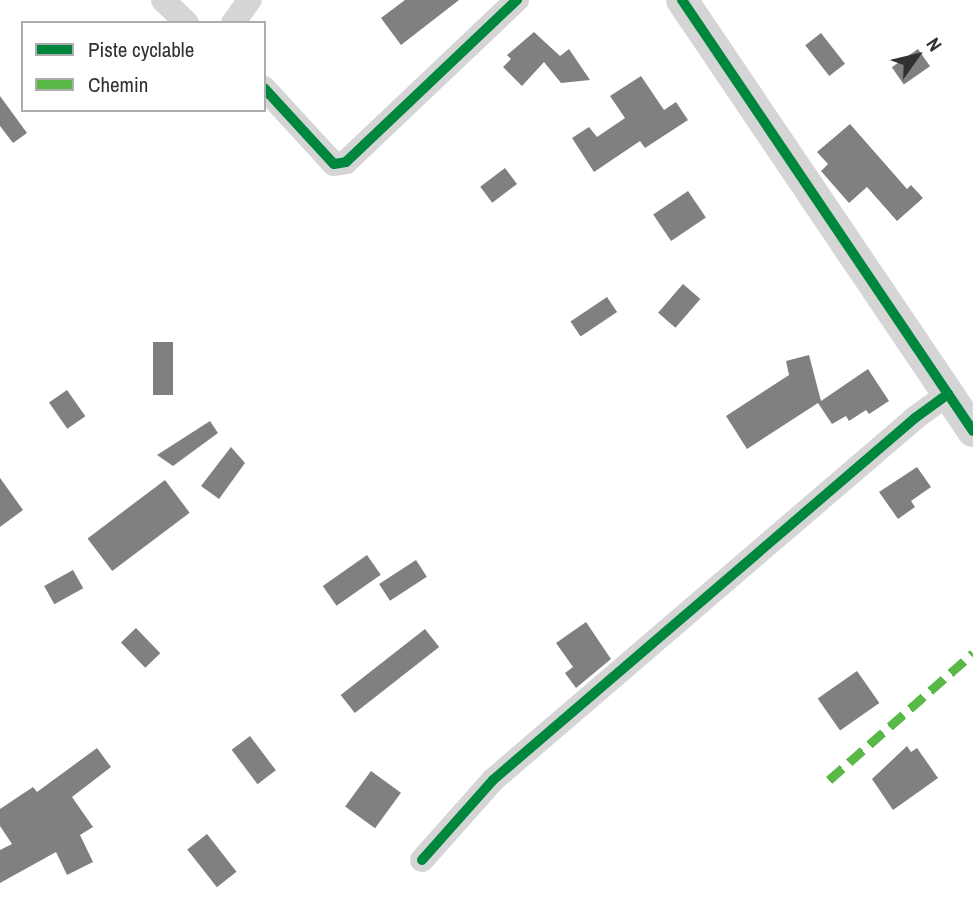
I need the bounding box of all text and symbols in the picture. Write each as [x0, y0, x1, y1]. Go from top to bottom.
legend [21, 21, 266, 112]
north arrow [882, 21, 952, 91]
text: N [920, 32, 948, 56]
text: Piste cyclable [88, 35, 194, 64]
text: Chemin [88, 70, 148, 99]

